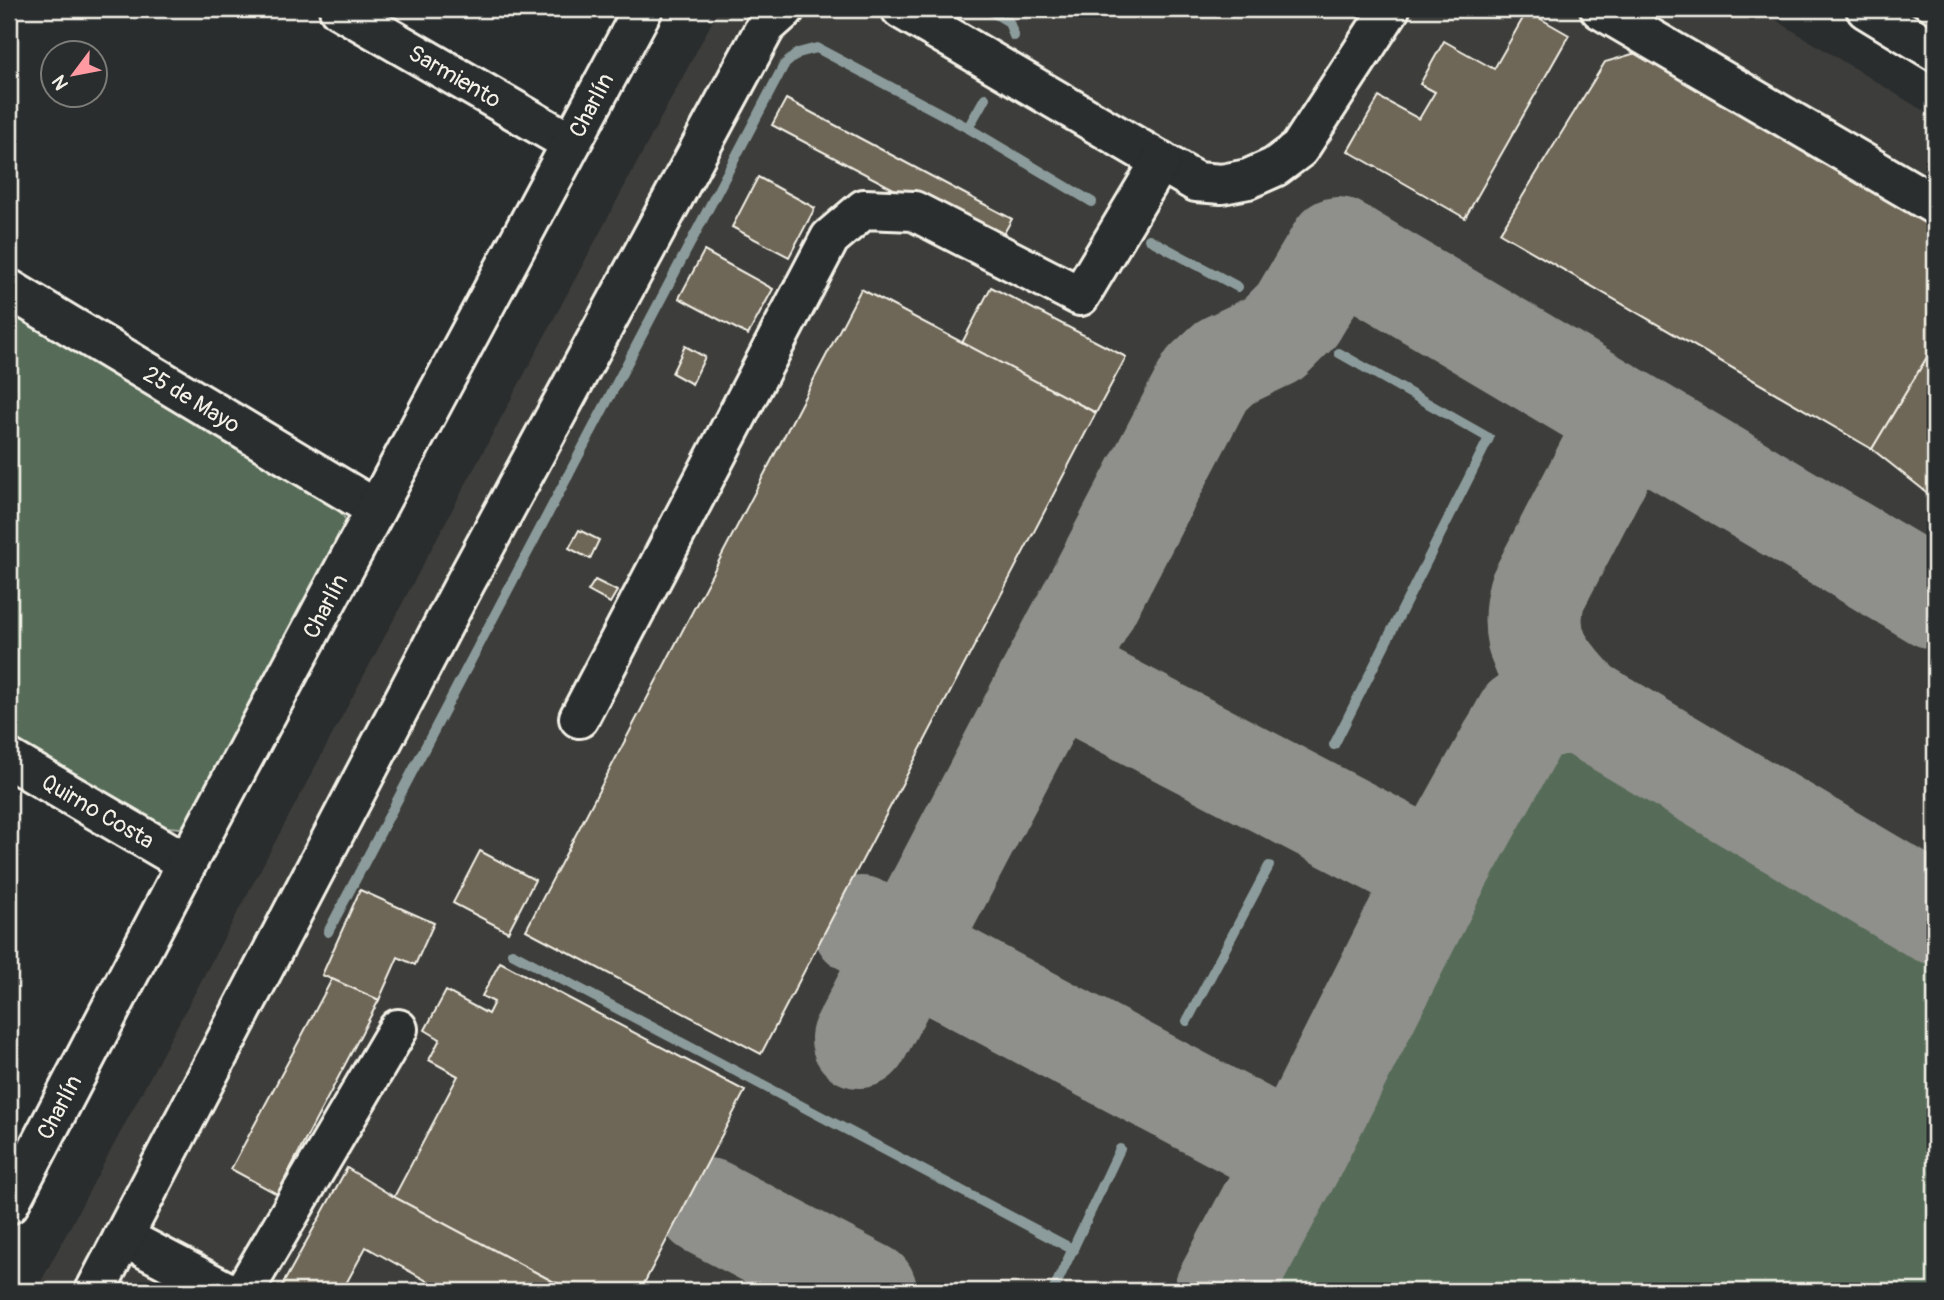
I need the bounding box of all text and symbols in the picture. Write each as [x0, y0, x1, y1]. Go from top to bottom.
north arrow [38, 38, 108, 108]
street label: Sarmiento [403, 38, 506, 115]
street label: Charlín [562, 68, 620, 142]
text: N [47, 71, 74, 94]
street label: 25 de Mayo [138, 359, 245, 440]
street label: Charlín [296, 569, 354, 643]
street label: Quirno Costa [36, 767, 159, 855]
street label: Charlín [30, 1070, 88, 1144]

